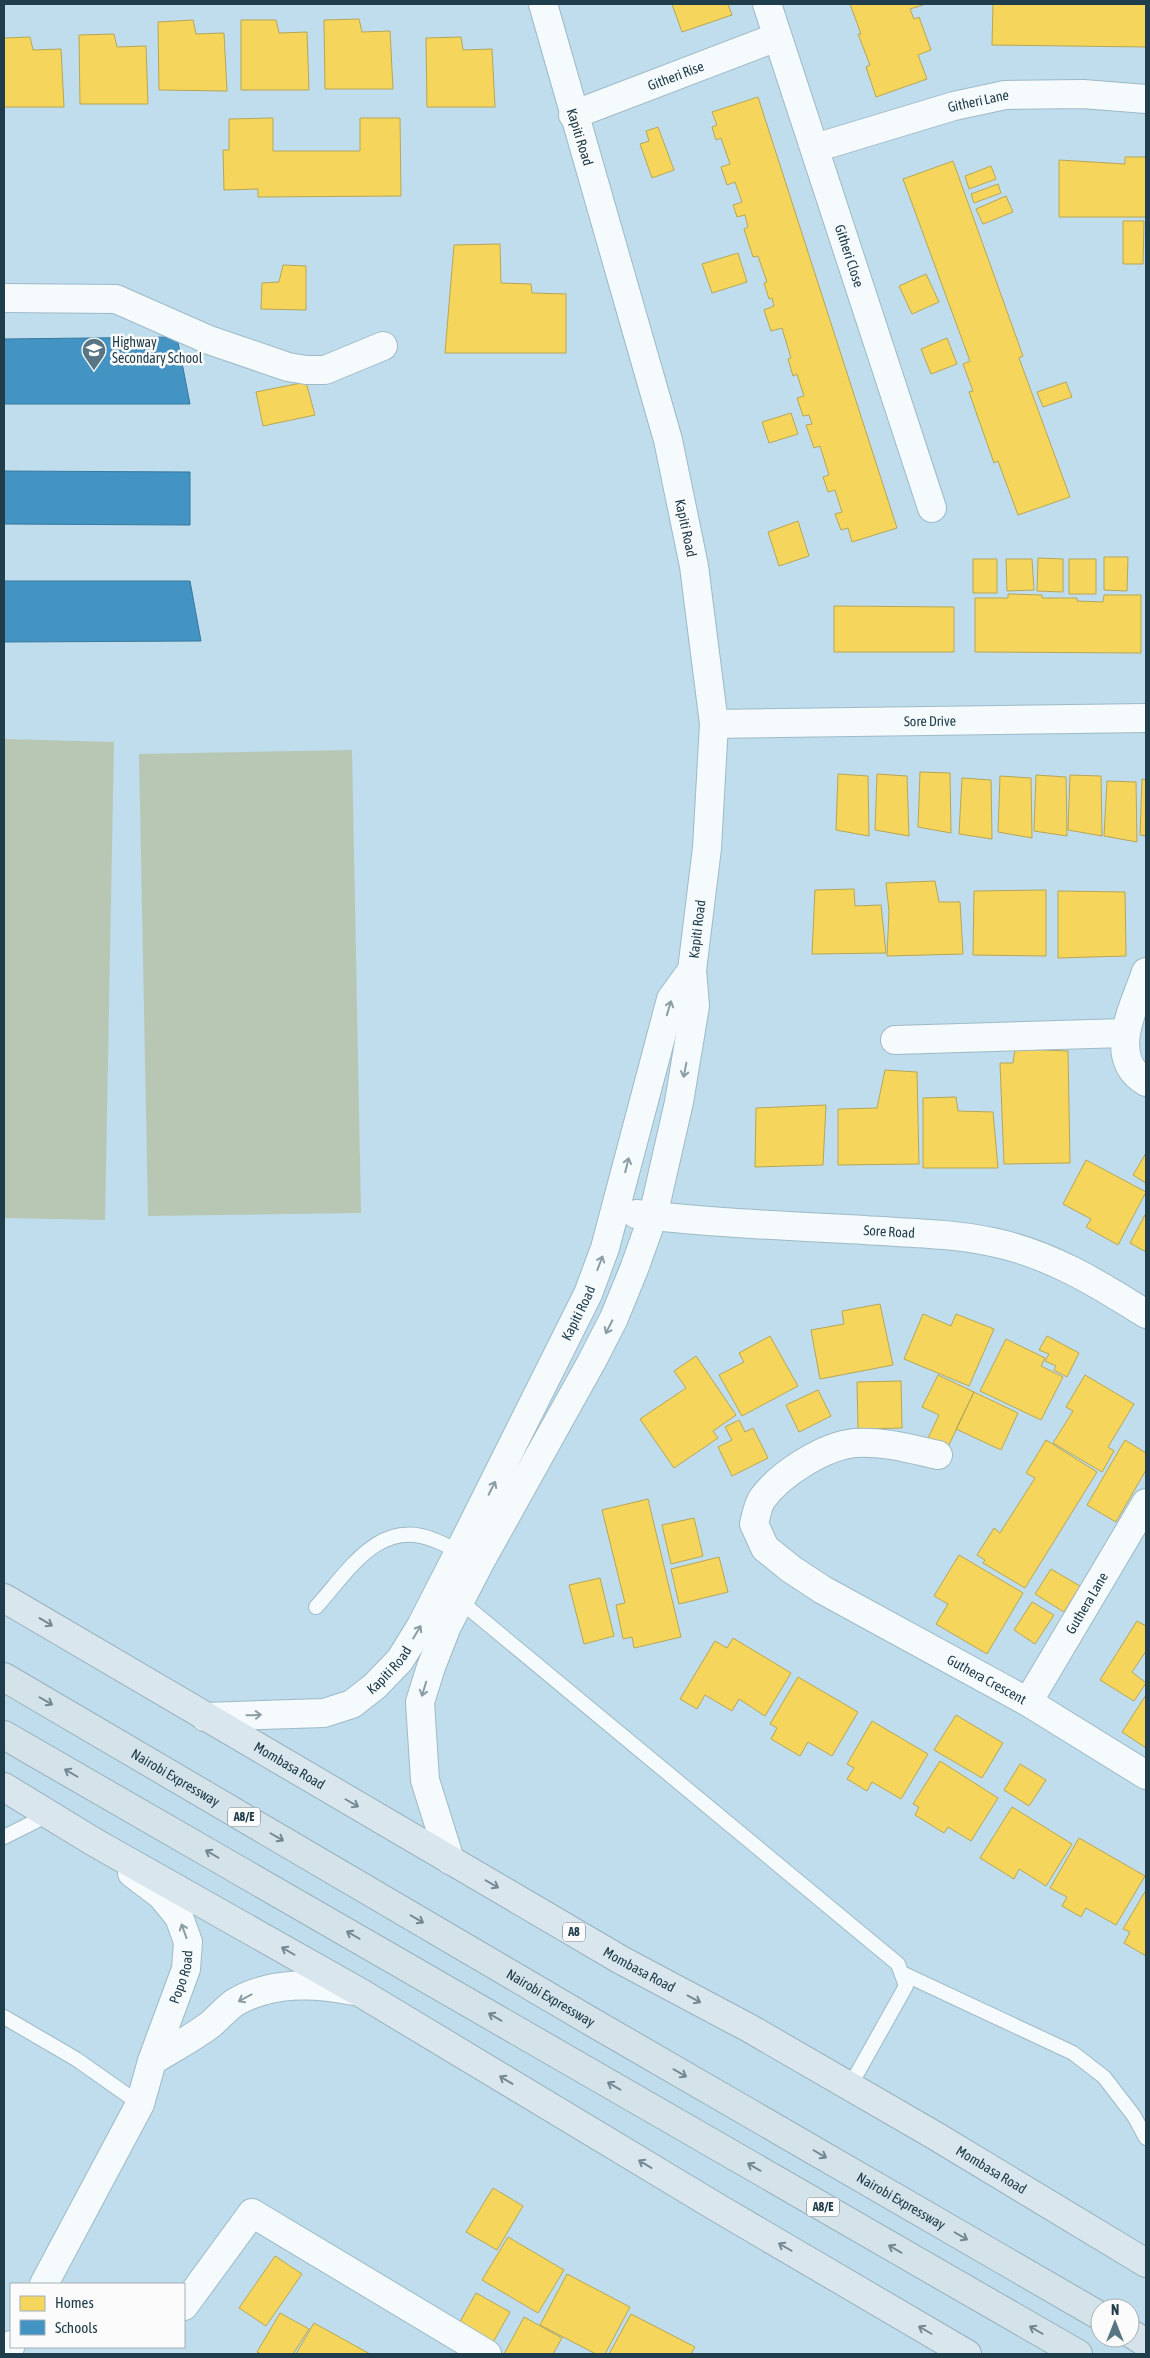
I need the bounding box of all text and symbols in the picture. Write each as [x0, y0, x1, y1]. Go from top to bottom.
street label: Githeri Rise [645, 58, 706, 94]
street label: Githeri Lane [946, 87, 1009, 115]
street label: Kapiti Road [564, 107, 596, 167]
street label: Githeri Close [832, 222, 867, 289]
place label: Highway Secondary School [112, 334, 203, 366]
school or university icon: Highway Secondary School [81, 337, 107, 371]
street label: Kapiti Road [672, 498, 700, 558]
street label: Sore Drive [904, 713, 956, 729]
street label: Kapiti Road [685, 899, 709, 959]
one-way arrow [664, 1000, 674, 1016]
one-way arrow [680, 1062, 689, 1078]
one-way arrow [623, 1157, 632, 1173]
street label: Sore Road [863, 1222, 915, 1241]
one-way arrow [596, 1256, 605, 1271]
street label: Kapiti Road [558, 1284, 598, 1343]
one-way arrow [604, 1319, 614, 1334]
one-way arrow [488, 1481, 497, 1496]
street label: Guthera Lane [1062, 1569, 1111, 1637]
one-way arrow [38, 1618, 52, 1628]
one-way arrow [412, 1626, 422, 1640]
street label: Kapiti Road [364, 1643, 415, 1697]
street label: Guthera Crescent [944, 1651, 1029, 1707]
one-way arrow [419, 1680, 429, 1696]
one-way arrow [38, 1697, 52, 1707]
one-way arrow [245, 1711, 261, 1720]
street label: Mombasa Road [251, 1739, 328, 1792]
street label: Nairobi Expressway [129, 1746, 223, 1810]
one-way arrow [64, 1768, 78, 1778]
one-way arrow [344, 1798, 358, 1808]
road number: A8/E [228, 1808, 260, 1826]
one-way arrow [269, 1832, 283, 1842]
one-way arrow [205, 1849, 219, 1859]
one-way arrow [484, 1880, 499, 1890]
one-way arrow [409, 1914, 423, 1924]
road number: A8 [563, 1922, 585, 1941]
one-way arrow [179, 1924, 188, 1940]
one-way arrow [345, 1930, 360, 1940]
street label: Mombasa Road [601, 1943, 678, 1995]
one-way arrow [281, 1946, 296, 1956]
street label: Popo Road [166, 1950, 195, 2006]
street label: Nairobi Expressway [504, 1966, 598, 2030]
one-way arrow [238, 1994, 253, 2003]
one-way arrow [687, 1994, 702, 2004]
one-way arrow [488, 2012, 503, 2021]
one-way arrow [672, 2068, 686, 2078]
one-way arrow [500, 2075, 514, 2085]
one-way arrow [606, 2081, 621, 2091]
street label: Mombasa Road [953, 2142, 1029, 2197]
one-way arrow [813, 2150, 827, 2160]
one-way arrow [639, 2158, 653, 2168]
one-way arrow [748, 2162, 762, 2172]
street label: Nairobi Expressway [854, 2169, 949, 2233]
road number: A8/E [807, 2198, 839, 2216]
one-way arrow [953, 2231, 968, 2241]
one-way arrow [778, 2242, 792, 2252]
one-way arrow [888, 2243, 903, 2253]
legend [10, 2283, 185, 2348]
text: Homes [55, 2294, 94, 2311]
north arrow [1090, 2298, 1140, 2348]
text: N [1111, 2302, 1119, 2318]
text: Schools [55, 2319, 98, 2336]
one-way arrow [918, 2324, 932, 2334]
one-way arrow [1029, 2324, 1043, 2334]

